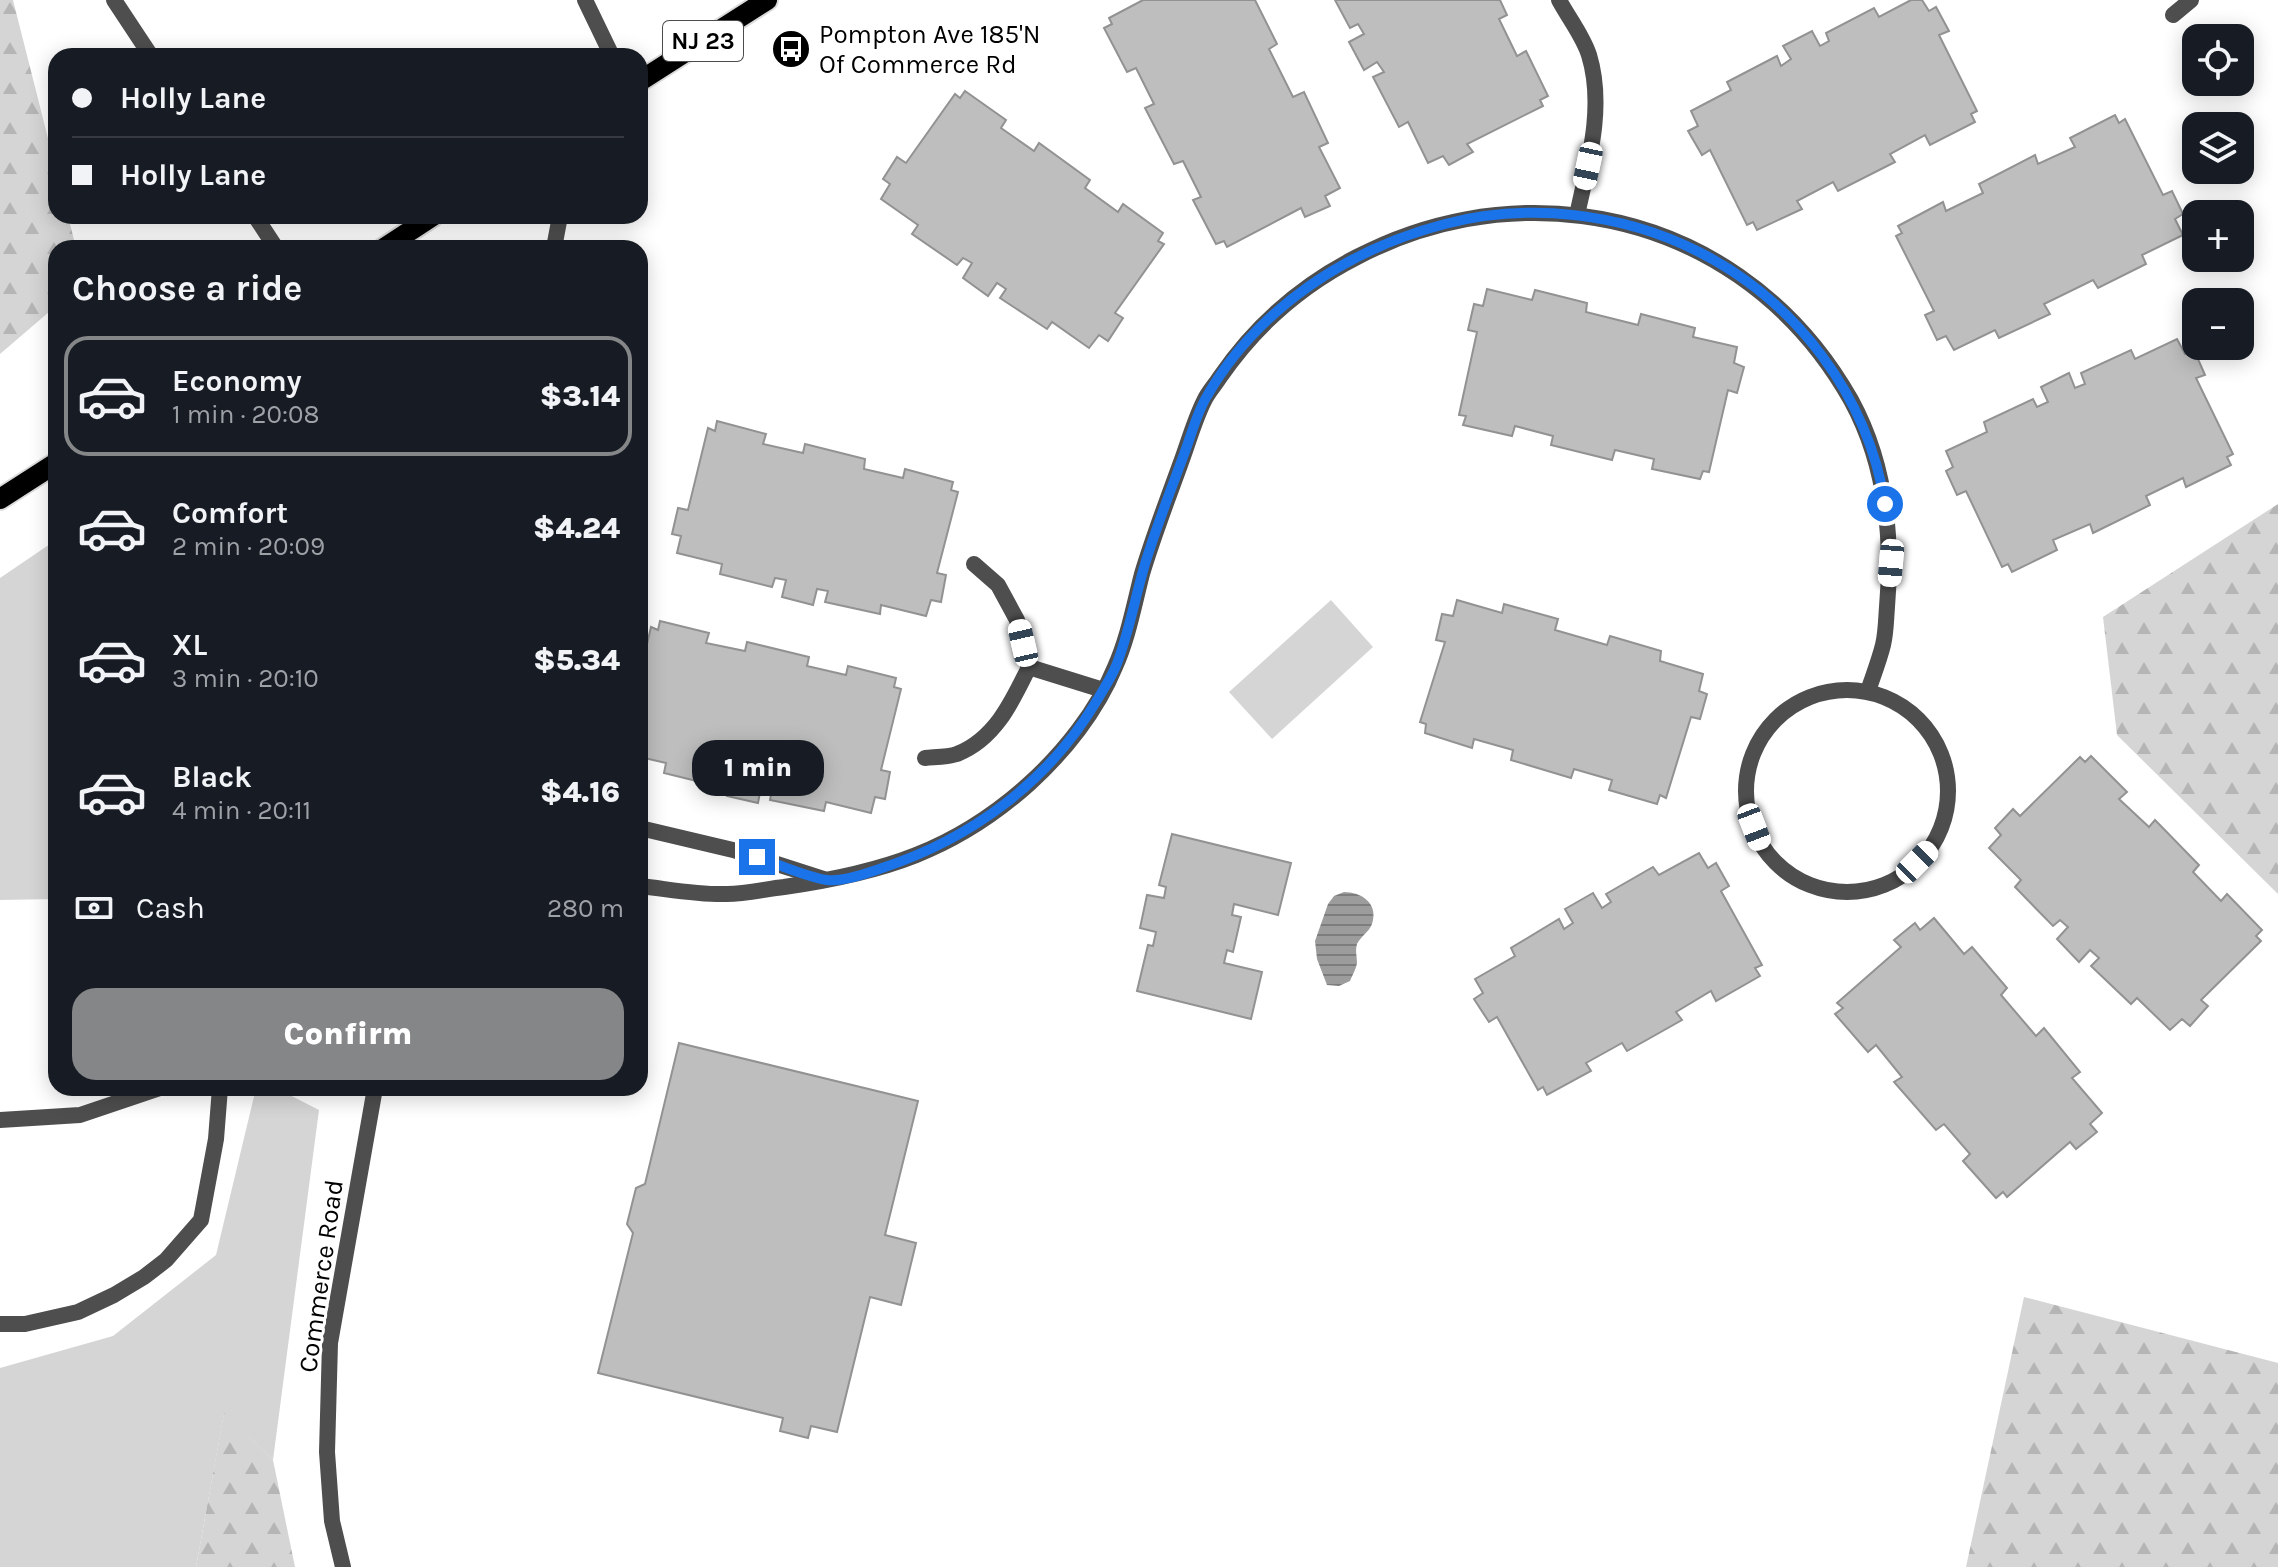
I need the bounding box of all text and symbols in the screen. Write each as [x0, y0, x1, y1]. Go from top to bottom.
place label: Pompton Ave 185'N Of Commerce Rd [819, 19, 1040, 80]
road number: NJ 23 [663, 21, 743, 61]
map controls [2182, 24, 2254, 360]
button: locate [2182, 24, 2254, 96]
bus stop icon: Pompton Ave 185'N Of Commerce Rd [770, 28, 812, 70]
text: Holly Lane [120, 80, 266, 116]
button: layers [2182, 112, 2254, 184]
car [1571, 140, 1605, 192]
text: Holly Lane [120, 157, 266, 193]
button: + [2182, 200, 2254, 272]
text: Choose a ride [72, 267, 302, 309]
button: − [2182, 288, 2254, 360]
icon: car [76, 360, 148, 432]
text: Economy [172, 363, 302, 399]
text: $3.14 [540, 378, 620, 414]
text: 1 min · 20:08 [172, 399, 319, 430]
route start [1867, 486, 1903, 522]
icon: car [76, 492, 148, 564]
text: Comfort [172, 495, 288, 531]
text: $4.24 [533, 510, 620, 546]
text: 2 min · 20:09 [172, 531, 325, 562]
car [1877, 538, 1905, 588]
car [1006, 617, 1040, 669]
icon: car [76, 624, 148, 696]
text: XL [172, 627, 207, 663]
text: $5.34 [533, 642, 620, 678]
text: 3 min · 20:10 [172, 663, 319, 694]
callout: 1 min [691, 741, 823, 797]
text: 1 min [724, 752, 792, 783]
icon: car [76, 756, 148, 828]
text: Black [172, 759, 252, 795]
text: $4.16 [540, 774, 620, 810]
text: 4 min · 20:11 [172, 795, 311, 826]
car [1734, 800, 1774, 854]
car [1892, 837, 1942, 887]
route end [739, 839, 775, 875]
icon: cash [72, 886, 116, 930]
text: Cash [136, 890, 205, 926]
text: 280 m [547, 893, 624, 924]
button: Confirm [72, 988, 624, 1080]
street label: Commerce Road [292, 1178, 350, 1374]

